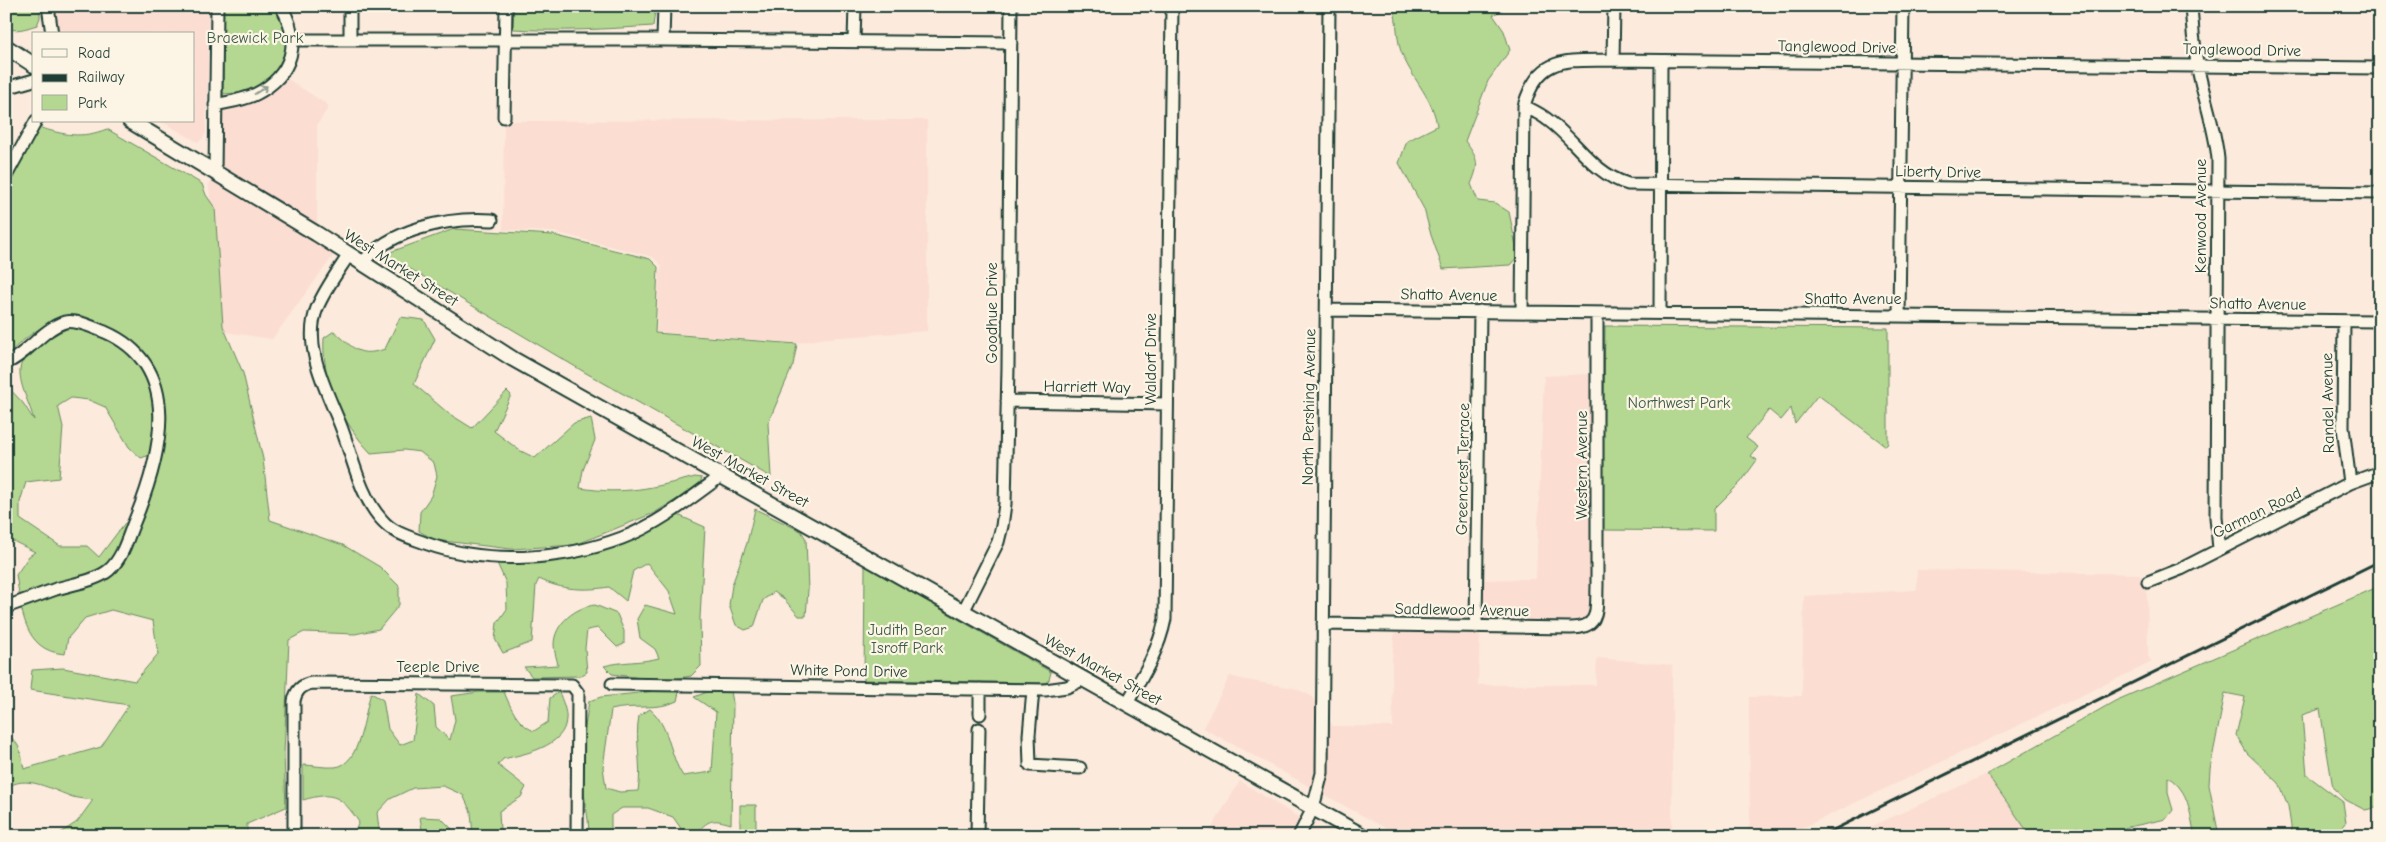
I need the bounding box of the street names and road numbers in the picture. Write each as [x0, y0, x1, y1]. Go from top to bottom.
street label: Tanglewood Drive [1778, 37, 1896, 57]
street label: Tanglewood Drive [2183, 40, 2301, 60]
street label: Kenwood Avenue [2192, 159, 2210, 273]
street label: Liberty Drive [1895, 162, 1981, 182]
street label: West Market Street [341, 226, 462, 311]
street label: Goodhue Drive [983, 262, 1001, 364]
street label: Shatto Avenue [1400, 285, 1498, 305]
street label: Shatto Avenue [1805, 290, 1901, 308]
street label: Shatto Avenue [2209, 294, 2307, 314]
street label: Waldorf Drive [1142, 313, 1160, 405]
street label: North Pershing Avenue [1299, 328, 1319, 486]
street label: Randel Avenue [2318, 353, 2338, 453]
street label: Harriett Way [1043, 377, 1131, 397]
street label: Greencrest Terrace [1453, 403, 1473, 535]
street label: Western Avenue [1573, 411, 1591, 519]
street label: West Market Street [688, 432, 812, 512]
street label: Garman Road [2210, 484, 2304, 542]
street label: Saddlewood Avenue [1395, 600, 1529, 620]
street label: West Market Street [1041, 630, 1165, 710]
street label: Teeple Drive [397, 658, 479, 676]
street label: White Pond Drive [790, 661, 908, 681]

